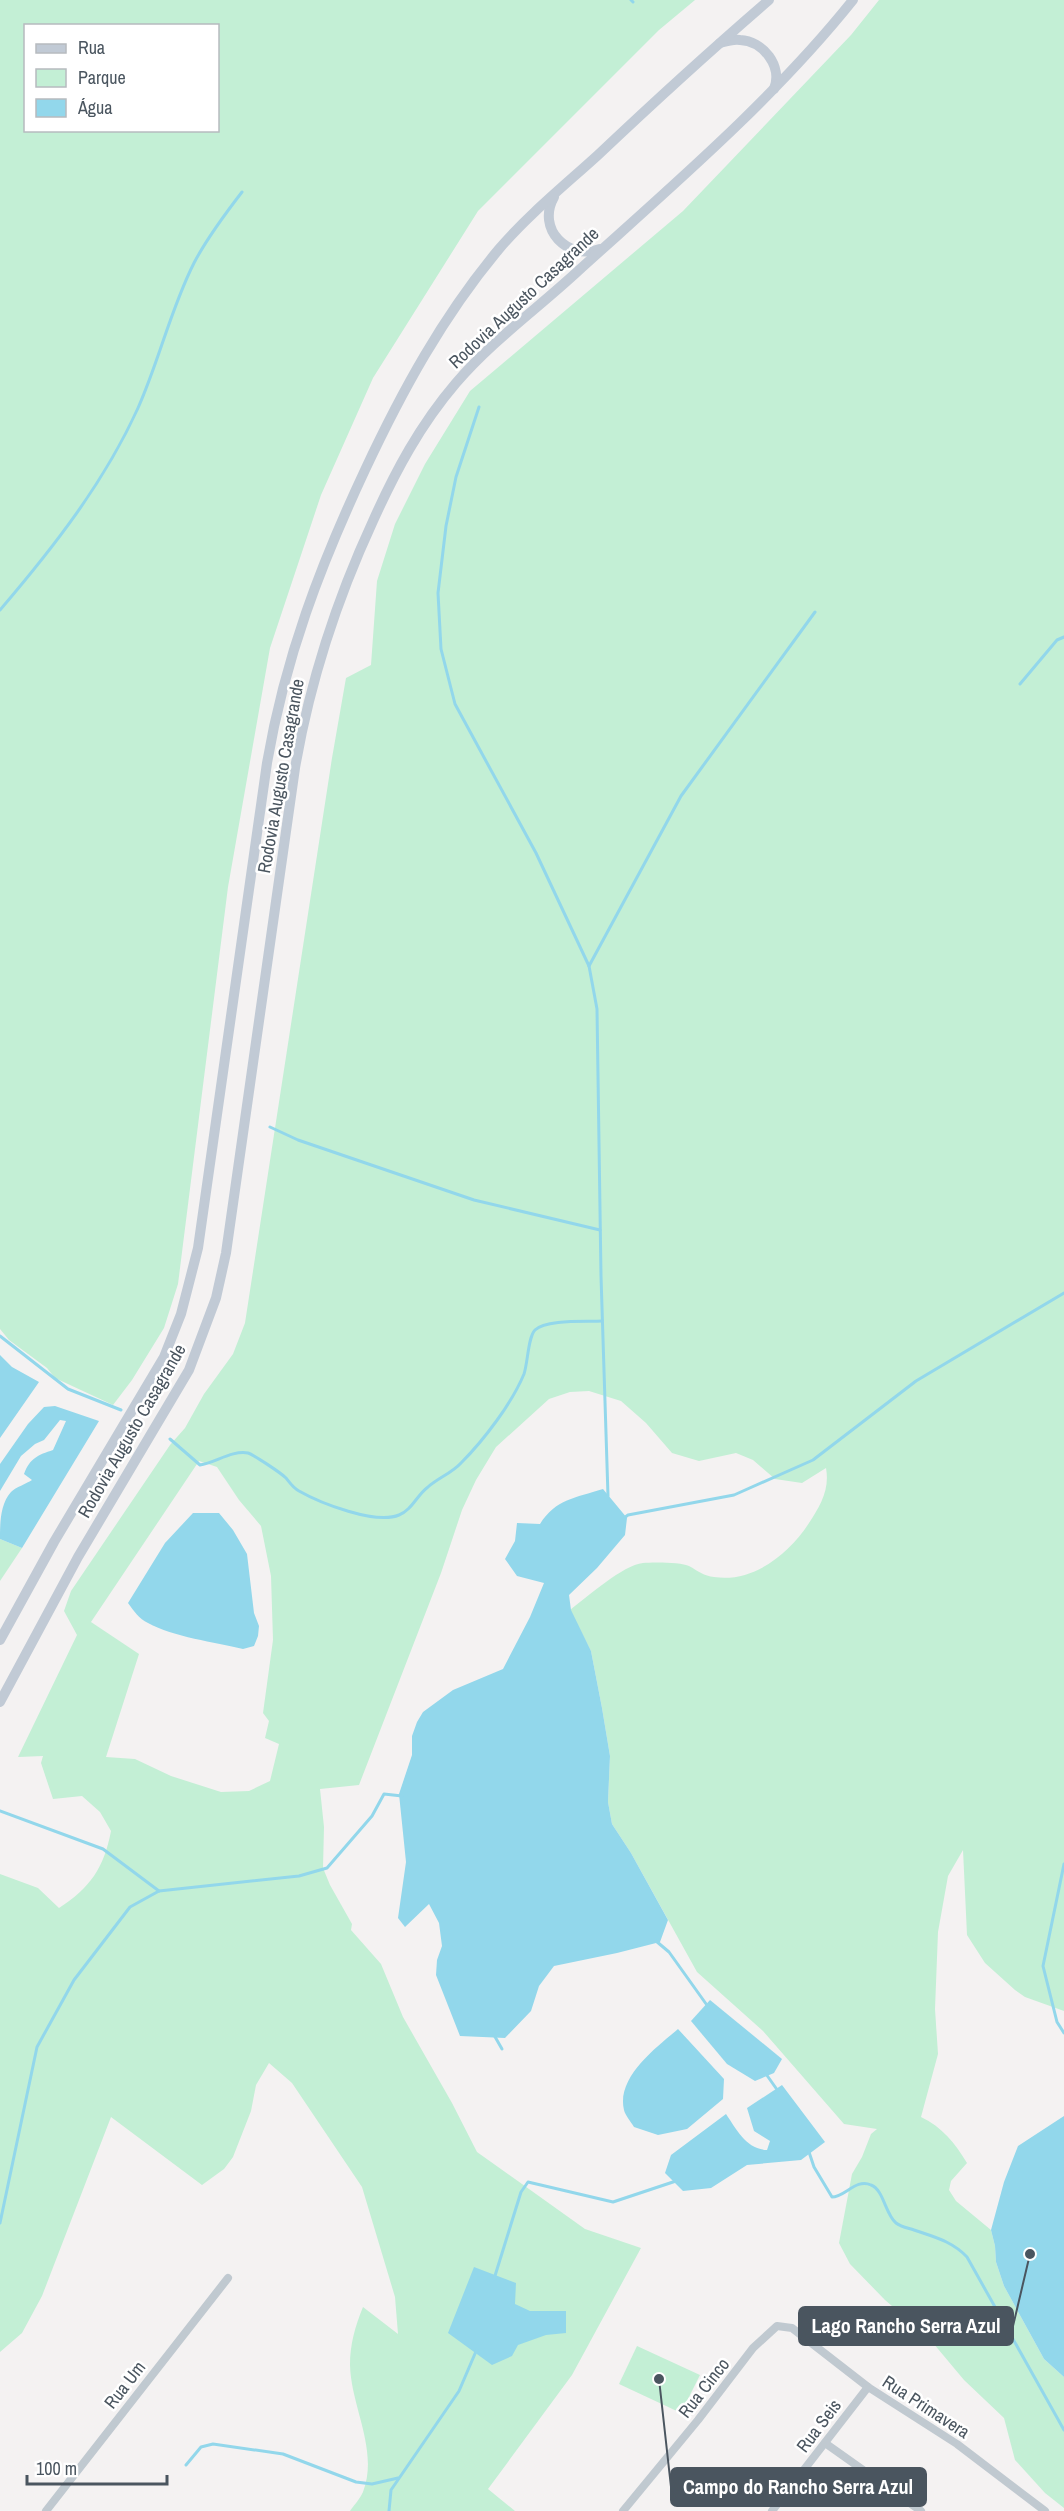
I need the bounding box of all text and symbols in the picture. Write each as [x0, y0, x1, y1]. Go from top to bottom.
legend [24, 24, 219, 132]
text: Rua [78, 35, 105, 60]
text: Parque [78, 65, 126, 90]
text: Água [77, 95, 112, 120]
street label: Rodovia Augusto Casagrande [443, 221, 604, 374]
street label: Rodovia Augusto Casagrande [251, 677, 310, 875]
street label: Rodovia Augusto Casagrande [72, 1339, 192, 1522]
callout: Lago Rancho Serra Azul [799, 2307, 1013, 2345]
text: Lago Rancho Serra Azul [812, 2312, 1000, 2339]
street label: Rua Cinco [672, 2353, 735, 2423]
street label: Rua Um [98, 2356, 151, 2414]
street label: Rua Primavera [878, 2369, 975, 2444]
street label: Rua Seis [790, 2394, 847, 2457]
scale bar [27, 2448, 166, 2486]
text: 100 m [36, 2456, 77, 2481]
callout: Campo do Rancho Serra Azul [671, 2468, 926, 2506]
text: Campo do Rancho Serra Azul [683, 2473, 913, 2500]

